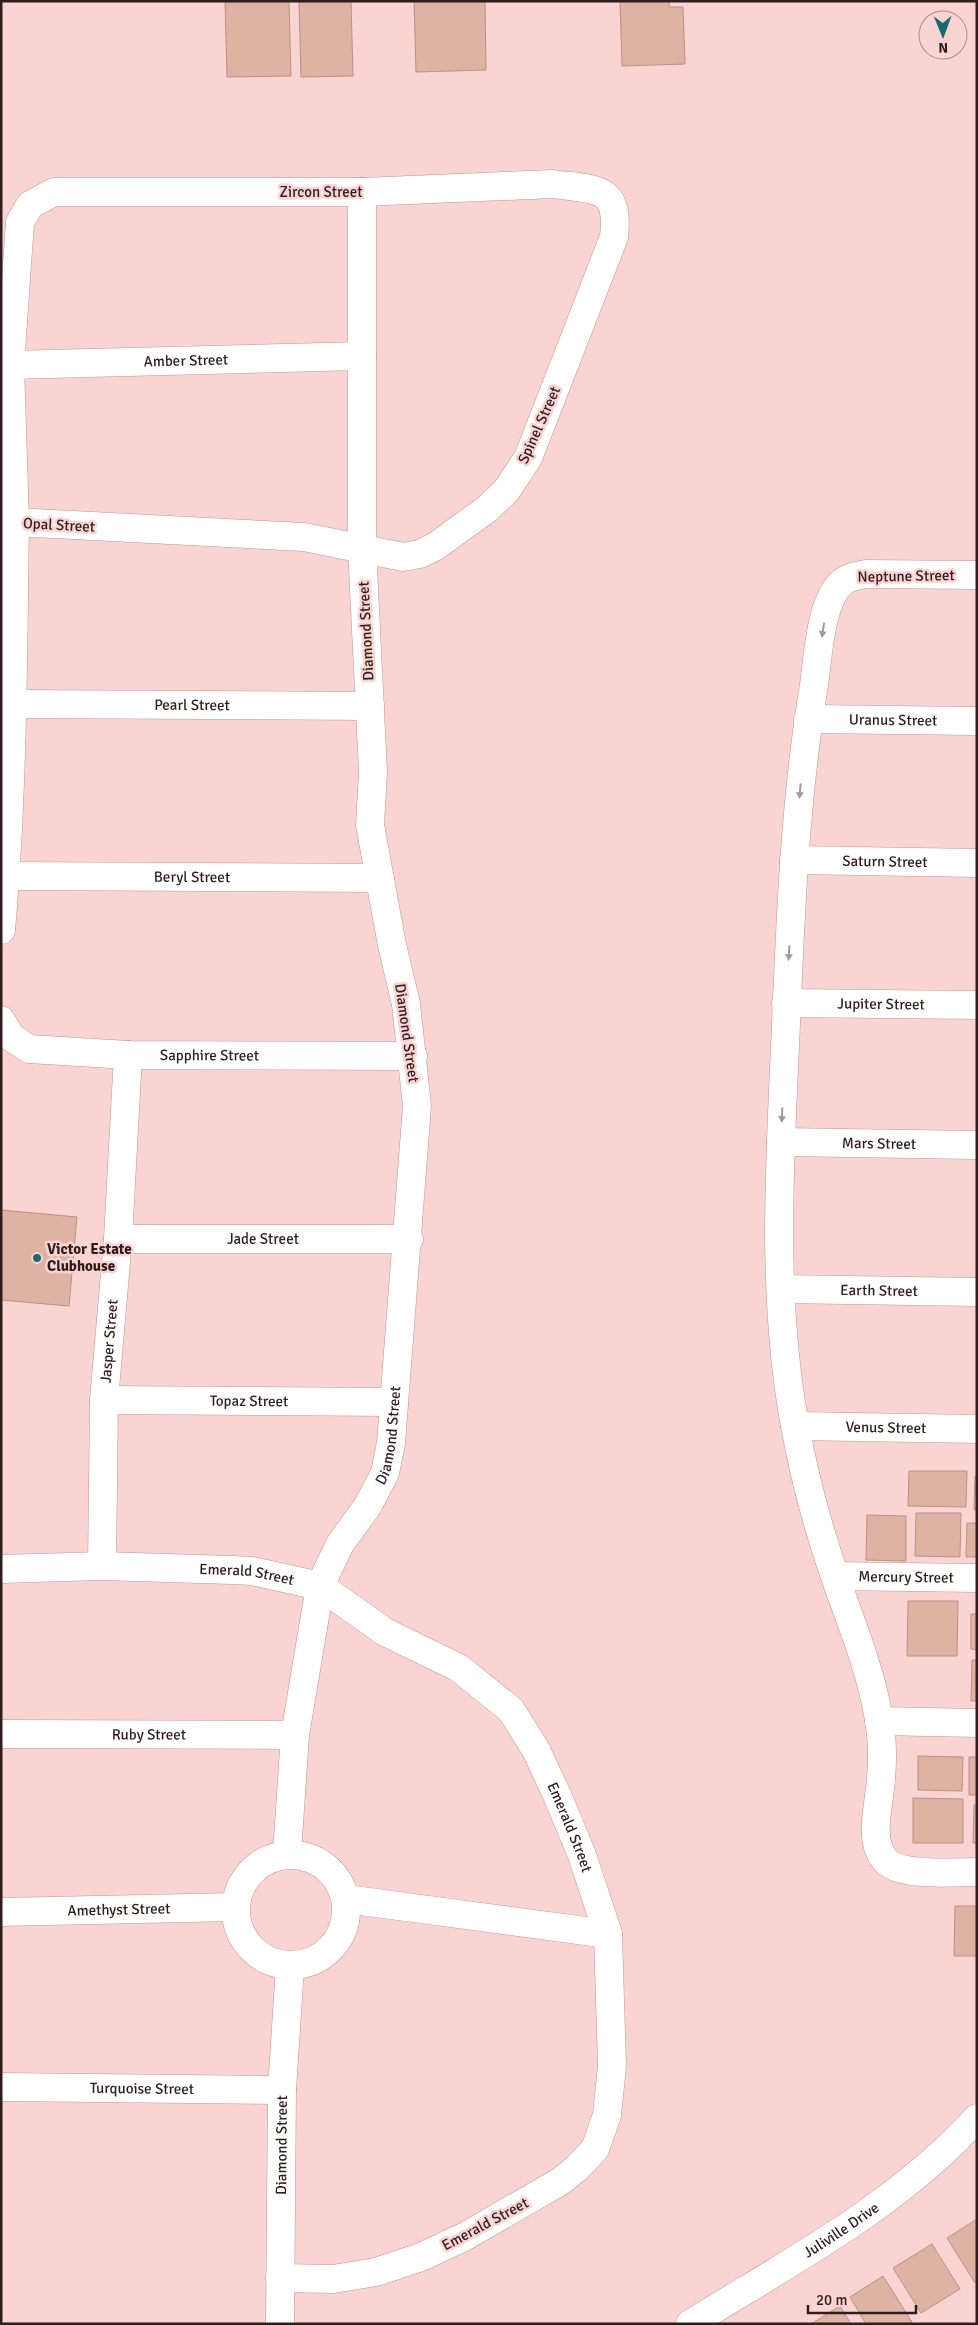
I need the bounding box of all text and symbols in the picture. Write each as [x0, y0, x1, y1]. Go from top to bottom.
north arrow [918, 10, 968, 60]
text: N [938, 39, 948, 56]
street label: Zircon Street [279, 183, 363, 201]
street label: Amber Street [143, 350, 228, 371]
street label: Spinel Street [514, 384, 564, 466]
street label: Opal Street [22, 514, 96, 536]
street label: Neptune Street [857, 566, 955, 586]
street label: Diamond Street [354, 581, 378, 681]
one-way arrow [818, 622, 826, 638]
street label: Pearl Street [154, 696, 230, 714]
street label: Uranus Street [849, 710, 937, 730]
one-way arrow [796, 783, 804, 799]
street label: Saturn Street [842, 852, 928, 871]
street label: Beryl Street [154, 868, 230, 886]
one-way arrow [784, 945, 792, 961]
street label: Diamond Street [391, 982, 423, 1084]
street label: Jupiter Street [837, 995, 925, 1013]
street label: Sapphire Street [160, 1046, 259, 1064]
one-way arrow [777, 1108, 785, 1124]
street label: Mars Street [842, 1134, 916, 1153]
street label: Jade Street [227, 1230, 299, 1248]
place label: Victor Estate Clubhouse [47, 1240, 132, 1275]
marker: Victor Estate Clubhouse [31, 1252, 43, 1264]
street label: Earth Street [840, 1281, 918, 1300]
street label: Jasper Street [97, 1299, 122, 1384]
street label: Diamond Street [371, 1385, 404, 1488]
street label: Topaz Street [210, 1392, 288, 1410]
street label: Venus Street [845, 1418, 927, 1437]
street label: Emerald Street [199, 1560, 296, 1589]
street label: Mercury Street [858, 1567, 954, 1587]
street label: Ruby Street [112, 1725, 186, 1744]
street label: Emerald Street [543, 1779, 596, 1874]
street label: Amethyst Street [67, 1899, 171, 1920]
street label: Turquoise Street [90, 2079, 194, 2098]
street label: Diamond Street [272, 2095, 291, 2195]
street label: Emerald Street [439, 2194, 531, 2254]
street label: Juliville Drive [800, 2198, 882, 2262]
scale bar [808, 2282, 916, 2314]
text: 20 m [816, 2291, 847, 2309]

